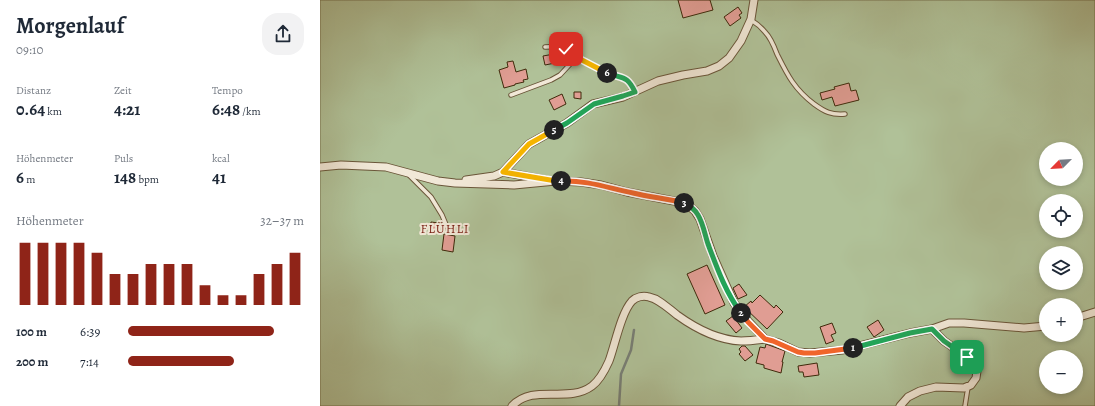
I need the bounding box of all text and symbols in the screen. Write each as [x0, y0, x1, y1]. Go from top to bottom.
text: Morgenlauf [16, 11, 124, 41]
button: share [262, 13, 304, 55]
pin [549, 32, 583, 66]
icon: check [555, 38, 577, 60]
text: 09:10 [16, 41, 43, 58]
pin: 6 [597, 63, 617, 83]
text: 6 [604, 65, 610, 80]
text: Distanz [16, 83, 51, 98]
text: Zeit [114, 83, 132, 98]
text: Tempo [212, 83, 243, 98]
text: 0.64 [16, 98, 45, 121]
text: 4:21 [114, 98, 140, 121]
text: 6:48 [212, 98, 240, 121]
text: km [45, 104, 62, 119]
text: /km [240, 104, 261, 119]
pin: 5 [544, 120, 564, 140]
text: 5 [552, 122, 556, 137]
north arrow [1039, 142, 1083, 186]
map controls [1039, 142, 1083, 394]
text: Höhenmeter [16, 151, 73, 166]
text: Puls [114, 151, 133, 166]
text: kcal [212, 151, 230, 166]
text: 6 [16, 166, 24, 189]
text: 148 [114, 166, 136, 189]
text: 41 [212, 166, 226, 189]
pin: 4 [551, 171, 571, 191]
text: m [24, 172, 35, 187]
text: bpm [136, 172, 159, 187]
text: 4 [558, 173, 564, 188]
pin: 3 [674, 193, 694, 213]
button: locate [1039, 194, 1083, 238]
text: 3 [682, 195, 686, 210]
text: Höhenmeter [16, 212, 84, 229]
text: 32–37 m [260, 212, 304, 229]
district label: FLÜHLI [421, 220, 469, 237]
button: layers [1039, 246, 1083, 290]
button: + [1039, 298, 1083, 342]
pin: 2 [731, 303, 751, 323]
text: 2 [738, 305, 744, 320]
text: 100 m [16, 323, 47, 340]
text: 6:39 [80, 323, 100, 340]
pin: 1 [843, 338, 863, 358]
text: 1 [851, 340, 855, 355]
pin [950, 340, 984, 374]
icon: arrive [956, 346, 978, 368]
button: − [1039, 350, 1083, 394]
text: 200 m [16, 353, 49, 370]
text: 7:14 [80, 353, 99, 370]

